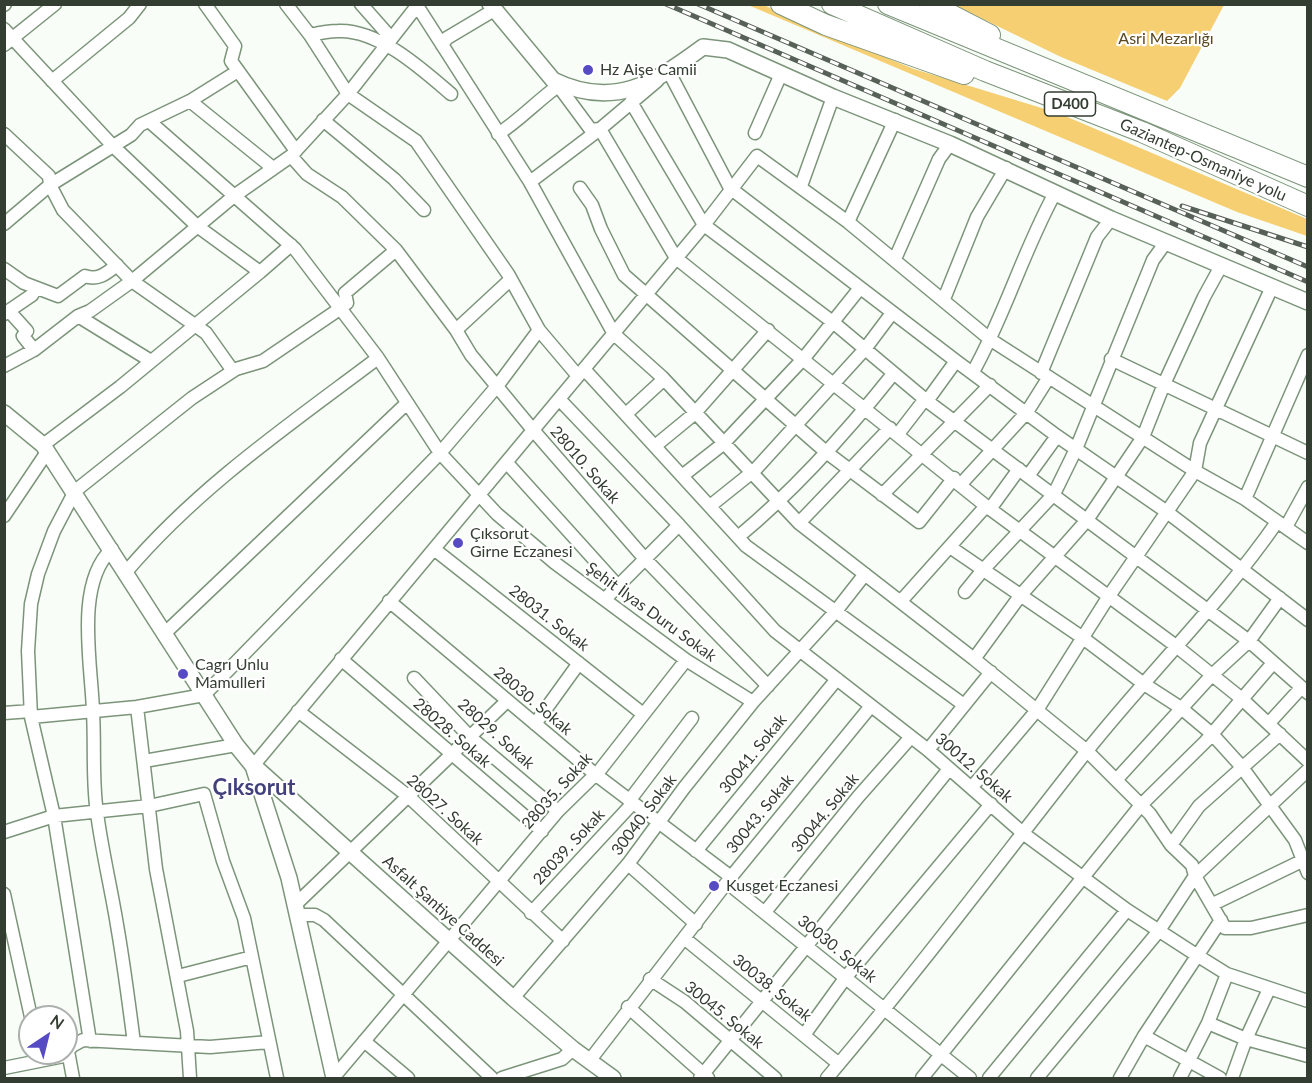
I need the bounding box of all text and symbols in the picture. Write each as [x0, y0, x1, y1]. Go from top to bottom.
park label: Asri Mezarlığı [1118, 29, 1214, 49]
place label: Hz Aişe Camii [600, 60, 697, 80]
marker: Hz Aişe Camii [581, 63, 595, 77]
road number: D400 [1044, 92, 1096, 116]
street label: Gaziantep-Osmaniye yolu [1117, 115, 1289, 205]
street label: 28010. Sokak [546, 422, 624, 508]
place label: Çıksorut Girne Eczanesi [470, 524, 573, 562]
marker: Çıksorut Girne Eczanesi [451, 536, 465, 550]
street label: Şehit İlyas Duru Sokak [582, 558, 720, 666]
street label: 28031. Sokak [505, 581, 593, 655]
place label: Cagrı Unlu Mamulleri [195, 655, 269, 693]
street label: 28030. Sokak [490, 663, 576, 739]
marker: Cagrı Unlu Mamulleri [176, 667, 190, 681]
street label: 28028. Sokak [409, 694, 495, 772]
street label: 28029. Sokak [454, 695, 538, 773]
street label: 30041. Sokak [715, 711, 791, 797]
street label: 30012. Sokak [931, 729, 1017, 807]
street label: 28035. Sokak [518, 749, 596, 833]
street label: 30044. Sokak [787, 770, 863, 856]
street label: 28027. Sokak [403, 771, 487, 849]
street label: 30040. Sokak [607, 771, 681, 859]
street label: 30043. Sokak [722, 771, 798, 857]
district label: Çıksorut [213, 775, 295, 801]
street label: 28039. Sokak [529, 805, 609, 889]
street label: Asfalt Şantiye Caddesi [378, 852, 508, 970]
place label: Kusget Eczanesi [726, 876, 838, 896]
marker: Kusget Eczanesi [707, 879, 721, 893]
street label: 30030. Sokak [794, 911, 880, 987]
street label: 30038. Sokak [729, 950, 815, 1026]
street label: 30045. Sokak [681, 977, 767, 1053]
north arrow [18, 1005, 78, 1065]
text: N [47, 1010, 68, 1033]

